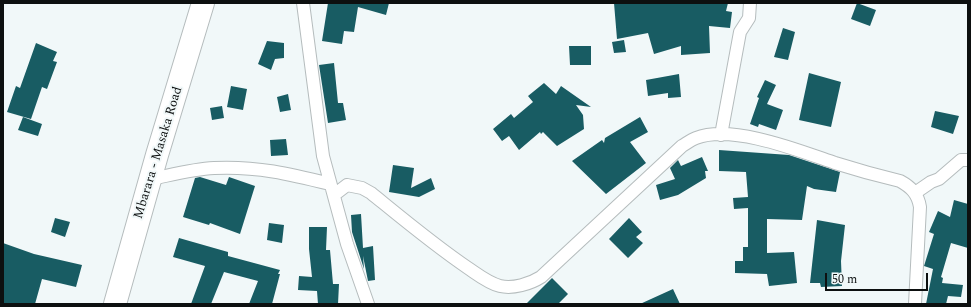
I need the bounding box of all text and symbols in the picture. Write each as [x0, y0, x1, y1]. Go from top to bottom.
street label: Mbarara - Masaka Road [131, 85, 187, 221]
scale bar [827, 265, 930, 291]
text: 50 m [832, 270, 857, 289]

